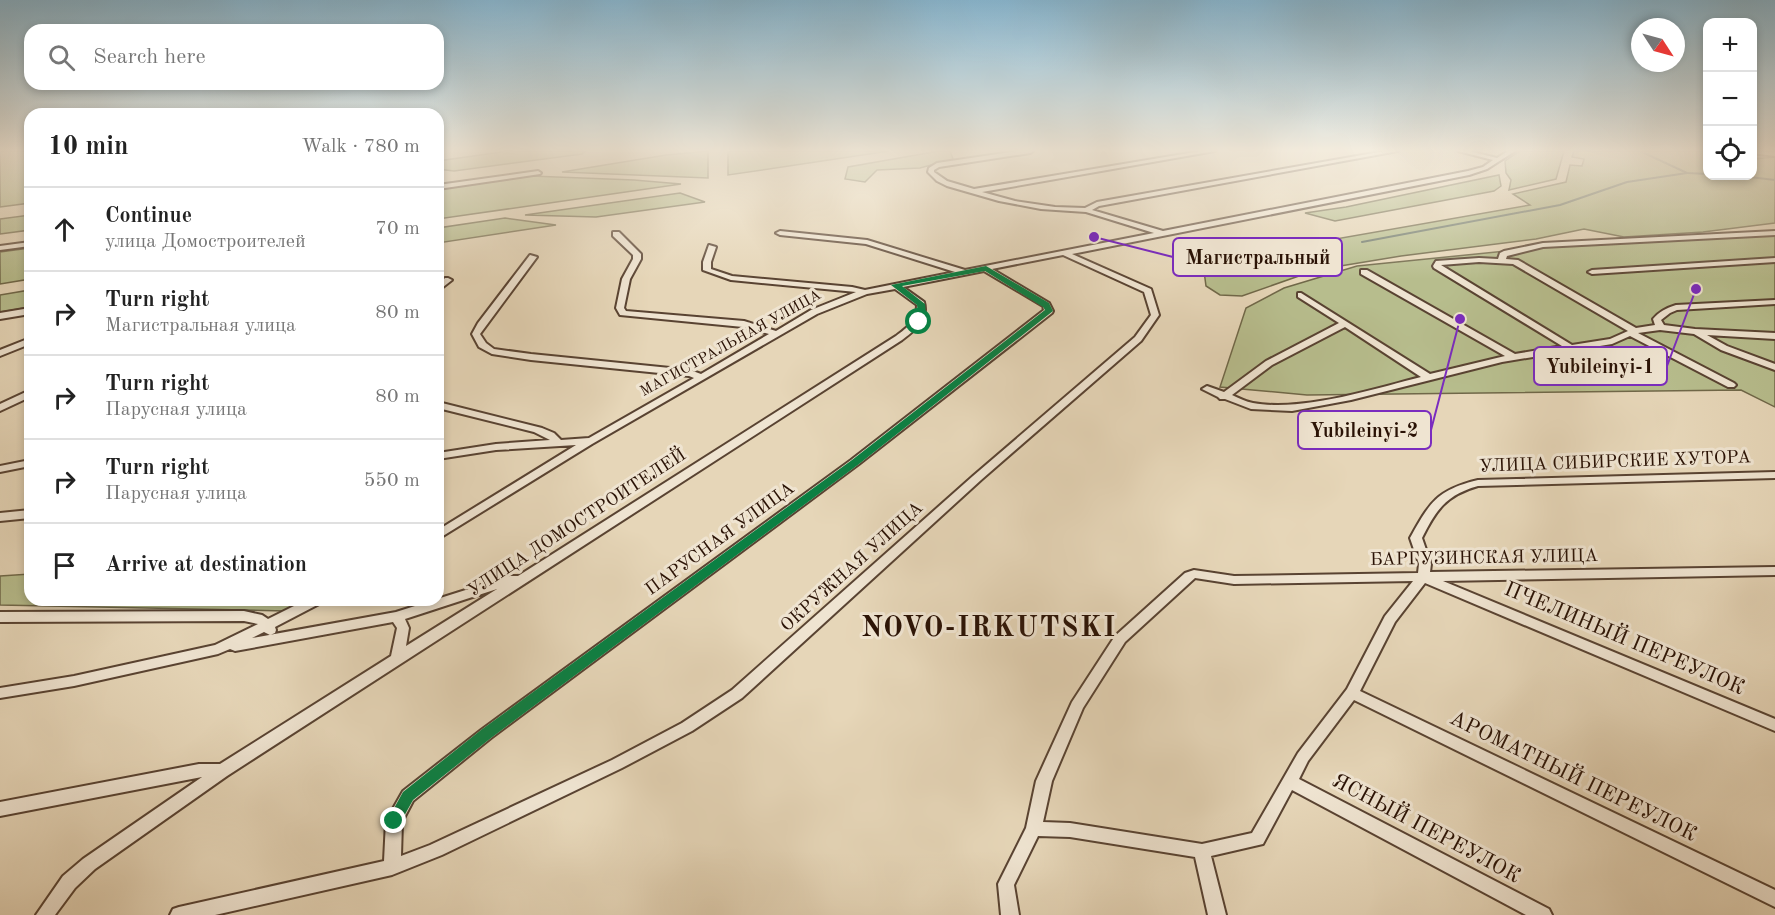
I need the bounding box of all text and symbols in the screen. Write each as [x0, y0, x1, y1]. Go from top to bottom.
north arrow [1631, 18, 1685, 72]
map controls [1703, 18, 1757, 180]
button: + [1703, 18, 1757, 72]
search box [24, 24, 444, 90]
icon: search [45, 41, 78, 74]
text: Search here [93, 46, 206, 68]
button: − [1703, 72, 1757, 126]
button: locate [1703, 126, 1757, 180]
text: 10 min [48, 134, 128, 160]
text: Walk · 780 m [301, 137, 420, 157]
text: Continue [105, 205, 192, 227]
icon: ahead [48, 213, 81, 246]
text: 70 m [375, 219, 420, 239]
text: улица Домостроителей [105, 232, 306, 252]
callout: Магистральный [1173, 238, 1342, 276]
text: Магистральный [1186, 249, 1330, 269]
street label: МАГИСТРАЛЬНАЯ УЛИЦА [638, 288, 824, 400]
text: Turn right [105, 289, 209, 311]
icon: right [48, 297, 81, 330]
text: 80 m [375, 303, 420, 323]
route start [905, 308, 931, 334]
text: Магистральная улица [105, 316, 296, 336]
callout: Yubileinyi-1 [1534, 347, 1667, 385]
text: Yubileinyi-1 [1546, 358, 1654, 378]
text: Turn right [105, 373, 209, 395]
icon: right [48, 381, 81, 414]
text: 80 m [375, 387, 420, 407]
text: Парусная улица [105, 400, 247, 420]
callout: Yubileinyi-2 [1298, 411, 1431, 449]
text: Yubileinyi-2 [1310, 422, 1418, 442]
street label: УЛИЦА ДОМОСТРОИТЕЛЕЙ [463, 442, 689, 600]
street label: УЛИЦА СИБИРСКИЕ ХУТОРА [1479, 448, 1752, 476]
text: Turn right [105, 457, 209, 479]
icon: right [48, 465, 81, 498]
text: 550 m [364, 471, 420, 491]
street label: ПАРУСНАЯ УЛИЦА [642, 479, 798, 599]
text: Парусная улица [105, 484, 247, 504]
street label: ОКРУЖНАЯ УЛИЦА [777, 498, 927, 635]
street label: БАРГУЗИНСКАЯ УЛИЦА [1370, 547, 1598, 569]
icon: arrive [48, 549, 81, 582]
text: Arrive at destination [105, 554, 307, 576]
street label: ПЧЕЛИНЫЙ ПЕРЕУЛОК [1501, 574, 1749, 699]
district label: NOVO-IRKUTSKI [861, 615, 1117, 643]
street label: АРОМАТНЫЙ ПЕРЕУЛОК [1446, 703, 1702, 846]
street label: ЯСНЫЙ ПЕРЕУЛОК [1328, 766, 1526, 888]
route end [380, 807, 406, 833]

